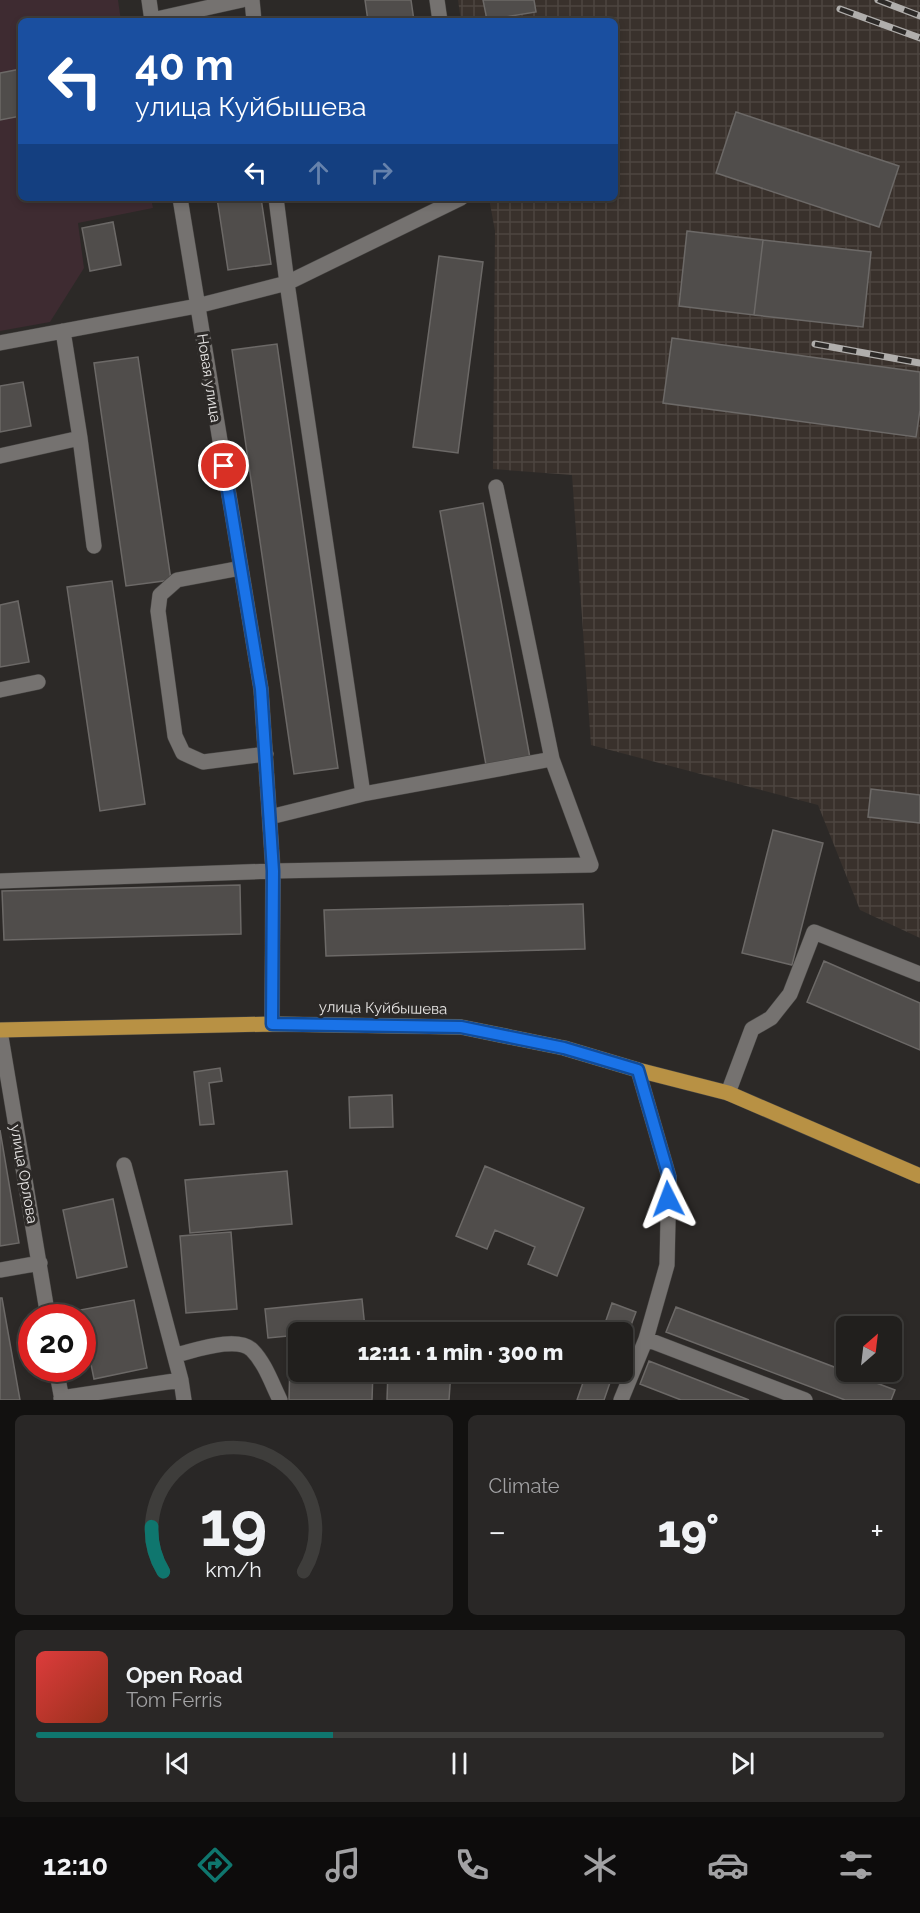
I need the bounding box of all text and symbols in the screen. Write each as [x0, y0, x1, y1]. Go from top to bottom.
text: 40 m [135, 41, 234, 90]
icon: left [36, 42, 114, 120]
text: улица Куйбышева [135, 91, 366, 122]
icon: left [239, 156, 272, 189]
icon: ahead [302, 156, 335, 189]
icon: right [365, 156, 398, 189]
street label: Новая улица [193, 332, 225, 424]
pin [198, 440, 249, 491]
icon: arrive [207, 449, 240, 482]
street label: улица Куйбышева [319, 998, 447, 1018]
street label: улица Орлова [6, 1123, 42, 1225]
position arrow [636, 1167, 700, 1231]
speed limit sign: 20 [18, 1304, 96, 1382]
north arrow [836, 1316, 902, 1382]
map controls [836, 1316, 902, 1382]
text: 12:11 · 1 min · 300 m [358, 1339, 563, 1365]
text: Climate [489, 1474, 560, 1498]
text: 19 [200, 1487, 268, 1561]
text: 19° [657, 1505, 719, 1558]
text: − [489, 1512, 506, 1551]
text: + [870, 1512, 884, 1551]
text: km/h [205, 1557, 262, 1582]
text: Open Road [126, 1662, 243, 1688]
text: Tom Ferris [126, 1688, 222, 1712]
icon: previous [161, 1747, 194, 1780]
icon: pause [443, 1747, 476, 1780]
icon: next [726, 1747, 759, 1780]
icon: directions [194, 1844, 236, 1886]
icon: music [322, 1844, 364, 1886]
icon: phone [451, 1844, 493, 1886]
icon: climate [579, 1844, 621, 1886]
icon: car [707, 1844, 749, 1886]
icon: filters [835, 1844, 877, 1886]
text: 12:10 [43, 1850, 108, 1881]

